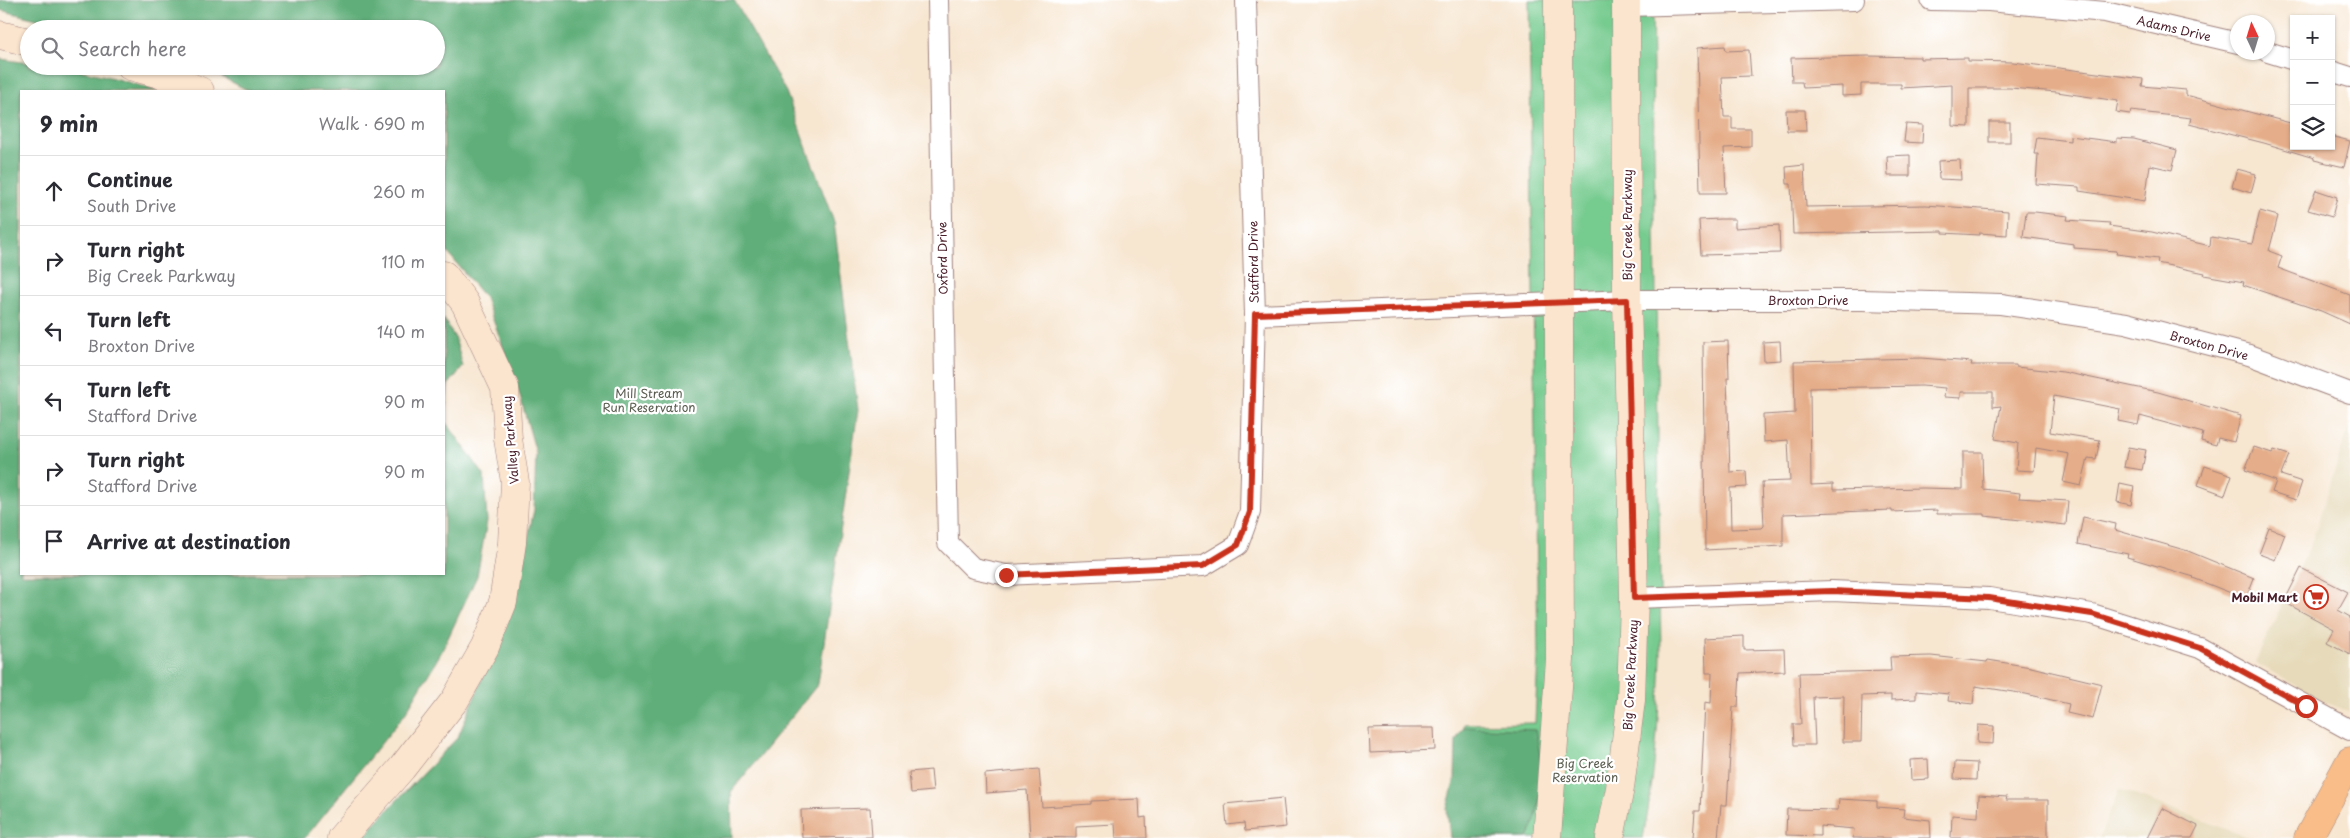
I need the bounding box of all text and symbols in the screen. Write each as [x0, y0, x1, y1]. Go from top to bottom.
street label: Adams Drive [2135, 11, 2213, 45]
north arrow [2230, 15, 2275, 60]
map controls [2290, 15, 2335, 150]
button: + [2290, 15, 2335, 60]
search box [20, 20, 445, 75]
icon: search [38, 34, 66, 62]
text: Search here [78, 34, 187, 62]
button: − [2290, 60, 2335, 105]
button: layers [2290, 105, 2335, 150]
text: 9 min [40, 107, 98, 139]
text: Walk · 690 m [319, 111, 425, 135]
text: Continue [87, 165, 173, 193]
street label: Big Creek Parkway [1618, 169, 1636, 281]
icon: ahead [40, 177, 68, 205]
text: 260 m [373, 179, 425, 203]
text: South Drive [87, 193, 176, 217]
street label: Stafford Drive [1243, 220, 1263, 304]
street label: Oxford Drive [932, 221, 952, 295]
text: Turn right [87, 235, 185, 263]
icon: right [40, 247, 68, 275]
text: 110 m [382, 249, 425, 273]
text: Big Creek Parkway [87, 263, 236, 287]
street label: Broxton Drive [1768, 291, 1848, 309]
text: Turn left [87, 305, 171, 333]
icon: left [40, 317, 68, 345]
text: 140 m [377, 319, 425, 343]
street label: Broxton Drive [2168, 326, 2250, 364]
text: Broxton Drive [87, 333, 195, 357]
text: Turn left [87, 375, 171, 403]
park label: Mill Stream Run Reservation [602, 384, 696, 416]
icon: left [40, 387, 68, 415]
text: 90 m [384, 389, 425, 413]
street label: Valley Parkway [497, 395, 523, 485]
text: Stafford Drive [87, 403, 197, 427]
text: Turn right [87, 445, 185, 473]
icon: right [40, 457, 68, 485]
text: 90 m [384, 459, 425, 483]
text: Stafford Drive [87, 473, 197, 497]
icon: arrive [40, 527, 68, 555]
text: Arrive at destination [87, 527, 291, 555]
route end [995, 564, 1018, 587]
supermarket icon: Mobil Mart [2303, 584, 2329, 610]
place label: Mobil Mart [2231, 588, 2298, 606]
street label: Big Creek Parkway [1618, 619, 1642, 731]
route start [2295, 695, 2318, 718]
park label: Big Creek Reservation [1552, 754, 1618, 786]

